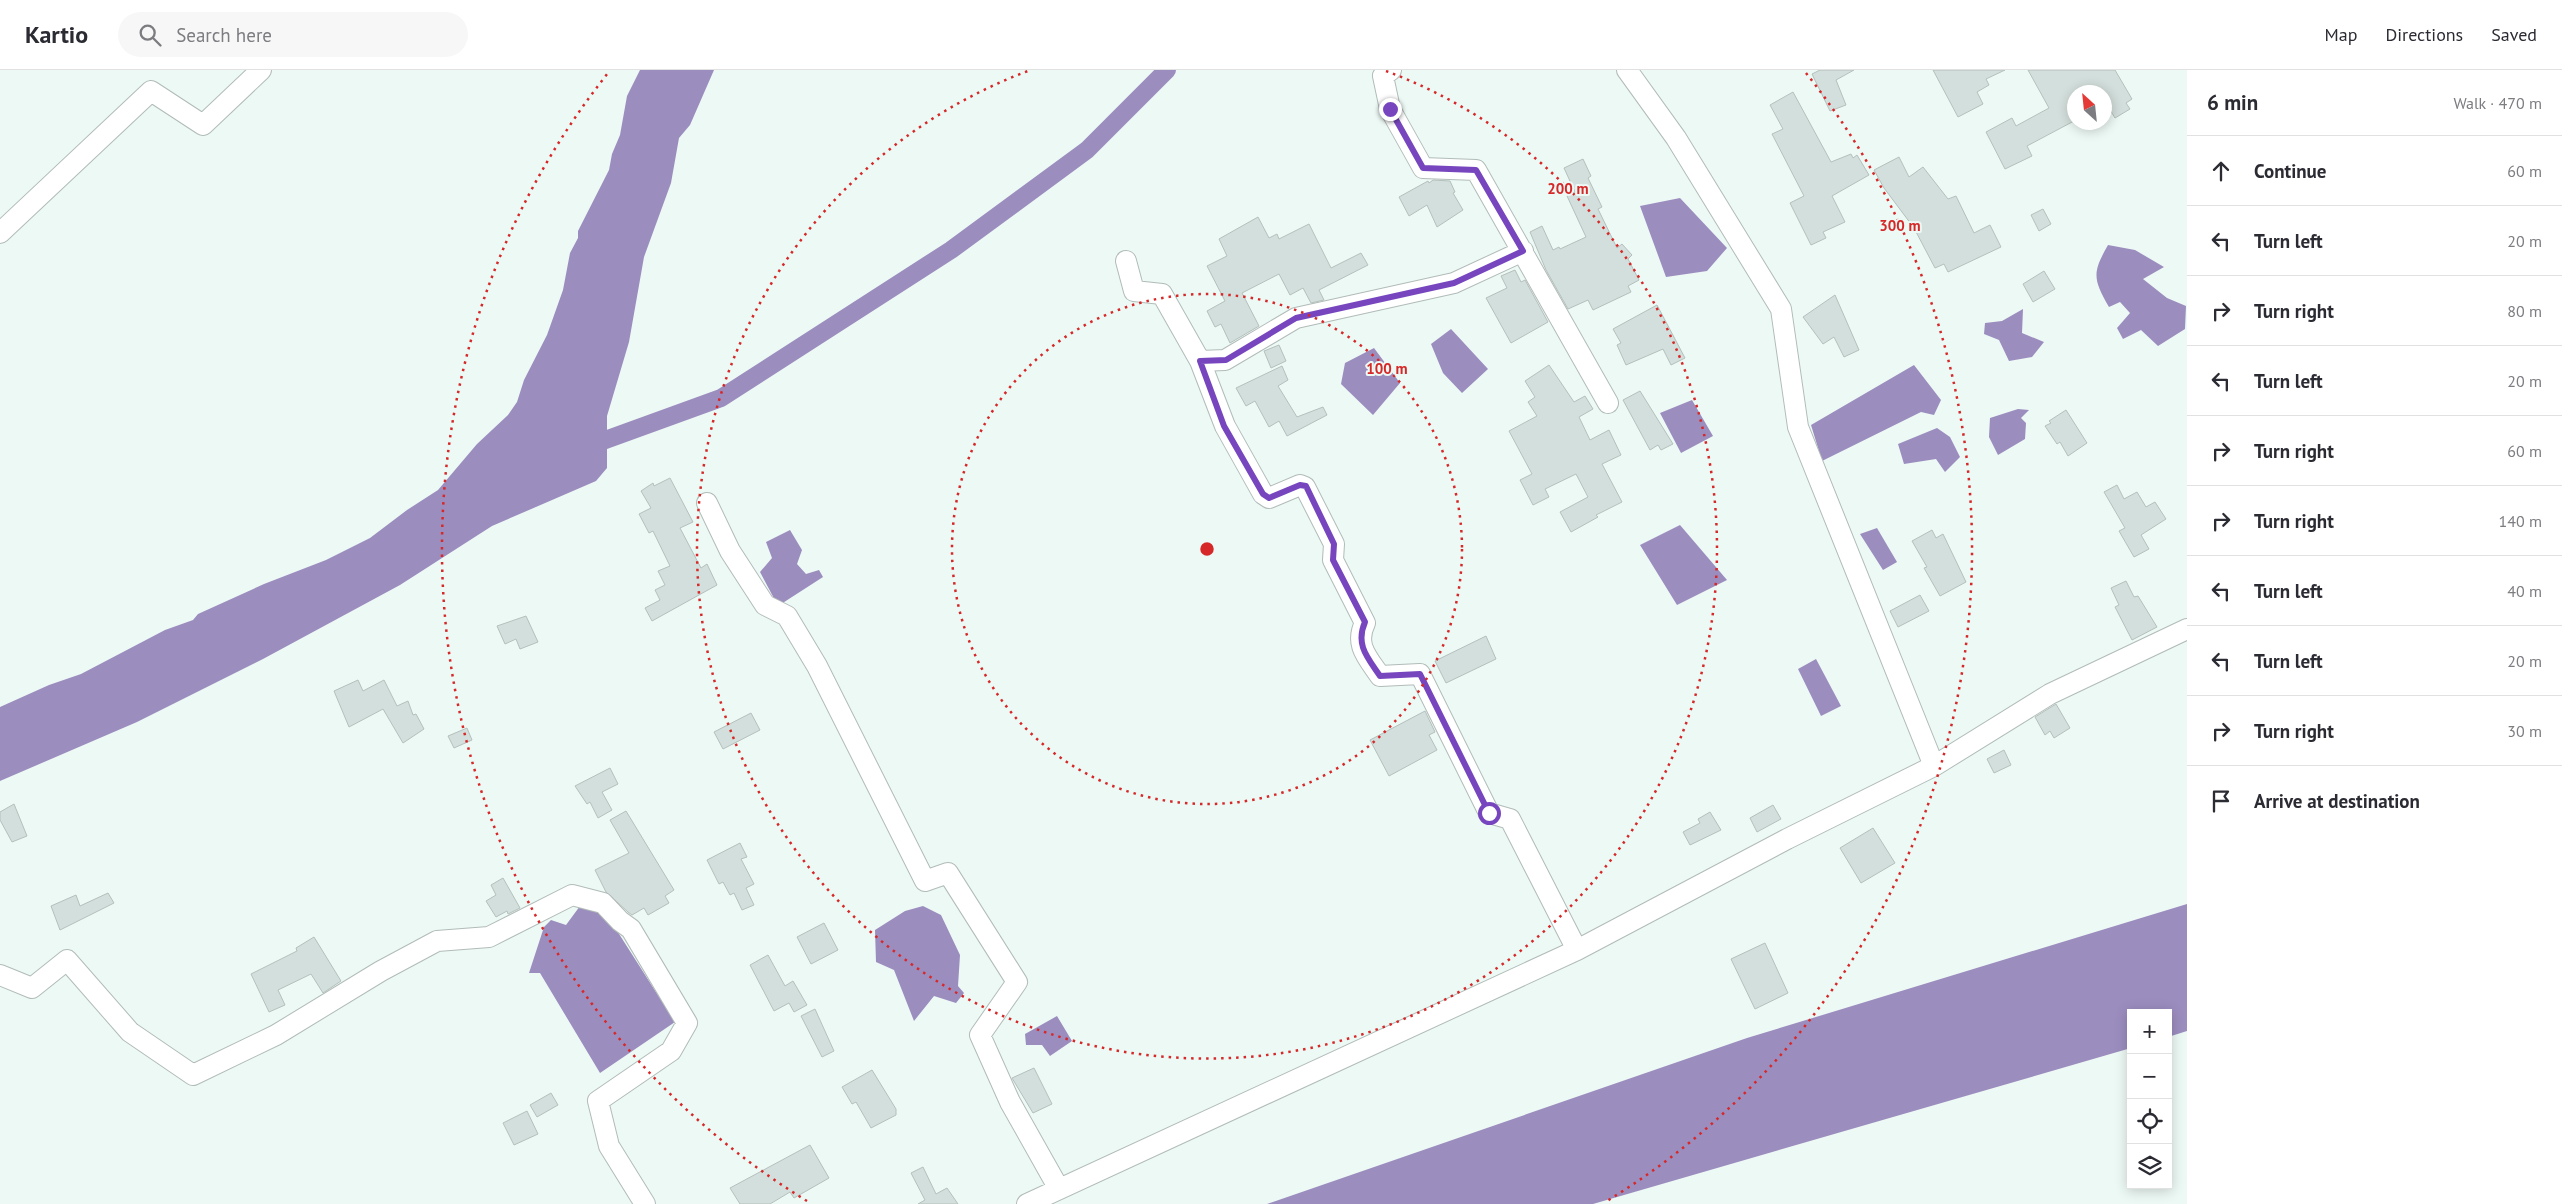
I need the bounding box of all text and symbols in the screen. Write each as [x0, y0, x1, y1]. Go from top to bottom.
search box [118, 12, 468, 57]
text: Kartio [25, 19, 88, 50]
icon: search [136, 21, 164, 49]
text: Search here [176, 23, 272, 47]
text: Map [2325, 23, 2357, 46]
text: Directions [2385, 23, 2463, 46]
text: Saved [2491, 23, 2537, 46]
north arrow [2067, 85, 2112, 130]
text: 6 min [2207, 89, 2258, 116]
text: Walk · 470 m [2453, 93, 2542, 113]
route end [1379, 98, 1402, 121]
icon: ahead [2207, 157, 2235, 185]
text: Continue [2254, 159, 2326, 183]
text: 60 m [2507, 161, 2542, 181]
text: 200 m [1547, 179, 1589, 198]
text: 300 m [1879, 216, 1921, 235]
icon: left [2207, 227, 2235, 255]
text: Turn left [2254, 229, 2323, 253]
text: 20 m [2507, 231, 2542, 251]
icon: right [2207, 297, 2235, 325]
text: Turn right [2254, 299, 2334, 323]
text: 80 m [2507, 301, 2542, 321]
text: 100 m [1366, 359, 1408, 378]
icon: left [2207, 367, 2235, 395]
text: Turn left [2254, 369, 2323, 393]
text: 20 m [2507, 371, 2542, 391]
icon: right [2207, 437, 2235, 465]
text: Turn right [2254, 439, 2334, 463]
text: 60 m [2507, 441, 2542, 461]
icon: right [2207, 507, 2235, 535]
text: Turn right [2254, 509, 2334, 533]
text: 140 m [2499, 511, 2542, 531]
centre of rings [1198, 540, 1216, 558]
icon: left [2207, 577, 2235, 605]
text: Turn left [2254, 579, 2323, 603]
text: 40 m [2507, 581, 2542, 601]
icon: left [2207, 647, 2235, 675]
text: Turn left [2254, 649, 2323, 673]
text: 20 m [2507, 651, 2542, 671]
icon: right [2207, 717, 2235, 745]
text: Turn right [2254, 719, 2334, 743]
text: 30 m [2507, 721, 2542, 741]
icon: arrive [2207, 787, 2235, 815]
text: Arrive at destination [2254, 789, 2420, 813]
route start [1478, 802, 1501, 825]
map controls [2127, 1009, 2172, 1189]
button: + [2127, 1009, 2172, 1054]
button: − [2127, 1054, 2172, 1099]
button: locate [2127, 1099, 2172, 1144]
button: layers [2127, 1144, 2172, 1189]

